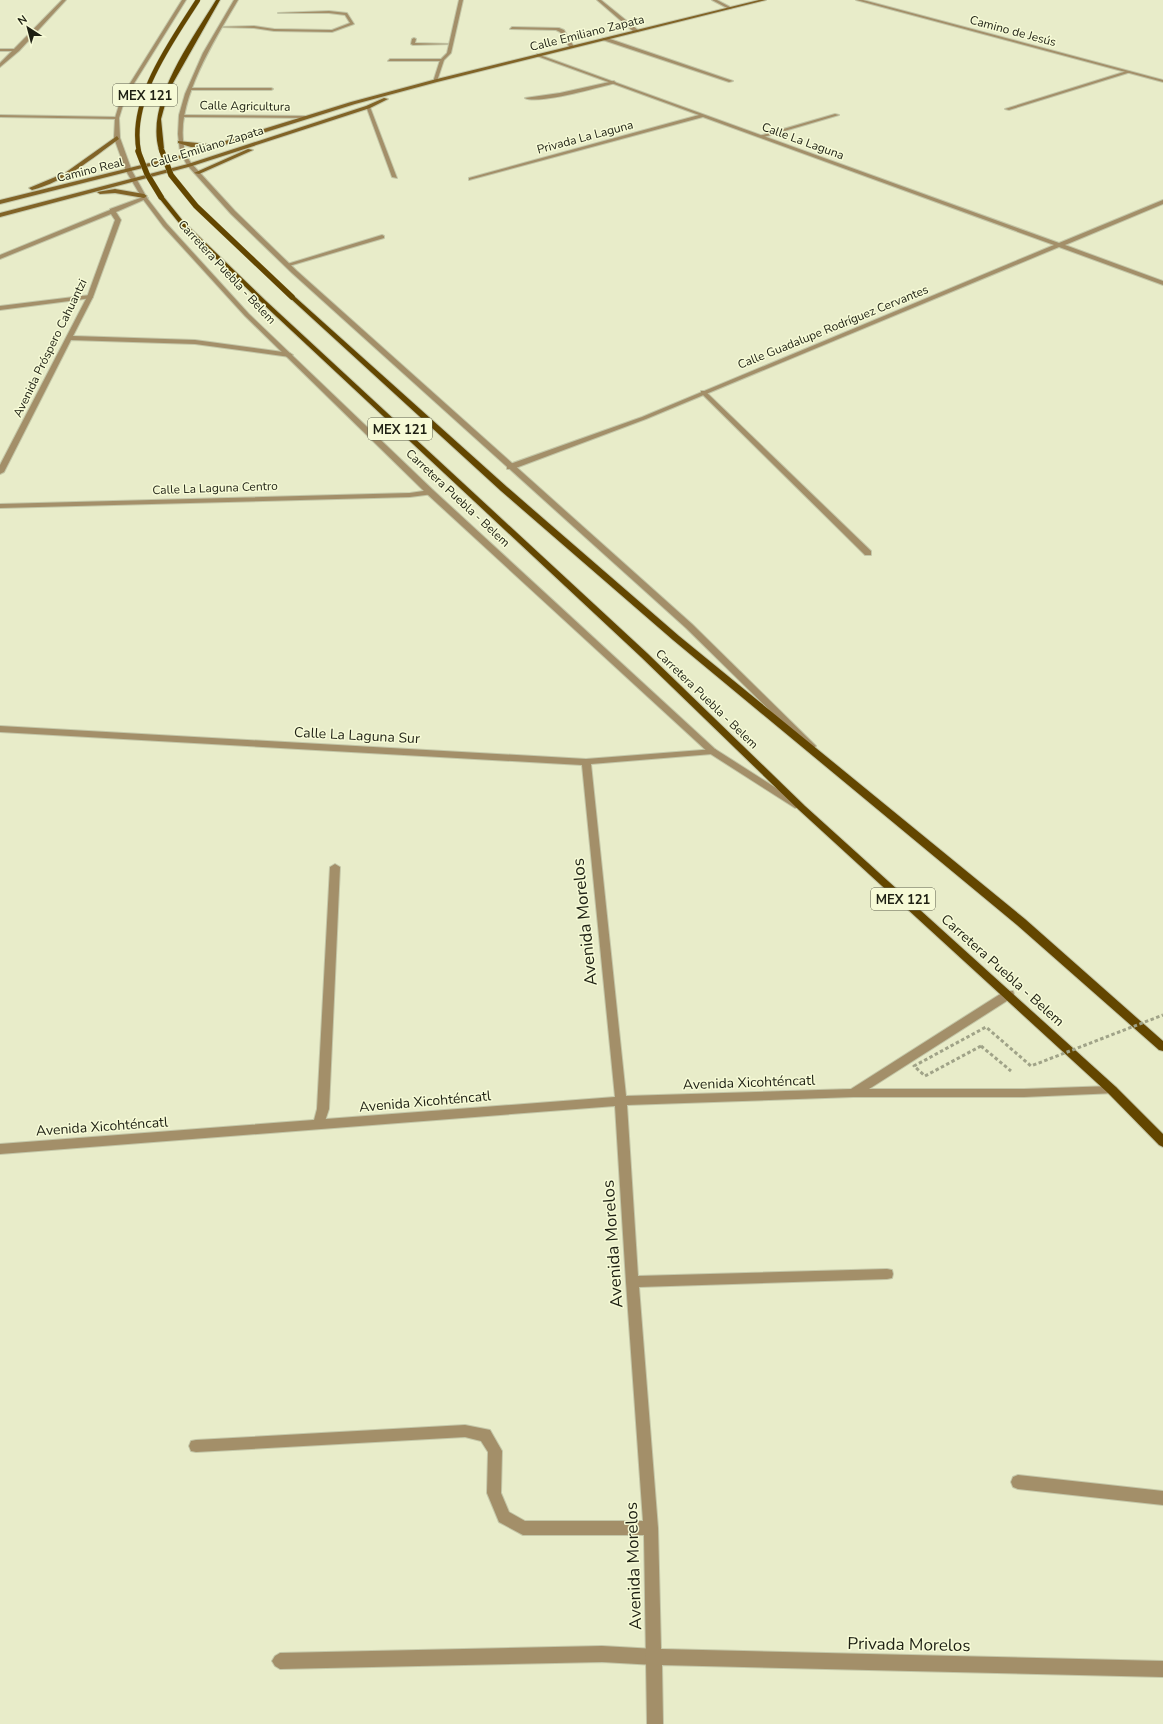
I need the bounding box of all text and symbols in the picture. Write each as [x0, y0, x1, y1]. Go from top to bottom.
north arrow [8, 8, 48, 48]
street label: Calle Emiliano Zapata [528, 11, 646, 55]
text: N [15, 12, 30, 29]
street label: Camino de Jesús [968, 12, 1058, 50]
road number: MEX 121 [113, 84, 177, 106]
street label: Calle Agricultura [199, 97, 291, 115]
street label: Privada La Laguna [535, 116, 635, 158]
street label: Calle La Laguna [760, 119, 846, 163]
street label: Calle Emiliano Zapata [149, 122, 265, 172]
street label: Camino Real [55, 154, 125, 186]
street label: Carretera Puebla - Belem [175, 217, 279, 327]
street label: Avenida Próspero Cahuantzi [10, 276, 90, 420]
street label: Calle Guadalupe Rodríguez Cervantes [735, 281, 931, 373]
road number: MEX 121 [368, 418, 432, 440]
street label: Carretera Puebla - Belem [403, 446, 513, 550]
street label: Calle La Laguna Centro [152, 478, 278, 498]
street label: Carretera Puebla - Belem [652, 646, 762, 752]
street label: Calle La Laguna Sur [294, 723, 420, 748]
street label: Avenida Morelos [566, 857, 603, 987]
road number: MEX 121 [871, 888, 935, 910]
street label: Carretera Puebla - Belem [937, 910, 1068, 1031]
street label: Avenida Xicohténcatl [683, 1071, 816, 1094]
street label: Avenida Xicohténcatl [358, 1086, 493, 1117]
street label: Avenida Xicohténcatl [35, 1112, 170, 1141]
street label: Avenida Morelos [597, 1179, 628, 1309]
street label: Avenida Morelos [620, 1502, 647, 1630]
street label: Privada Morelos [847, 1632, 971, 1657]

